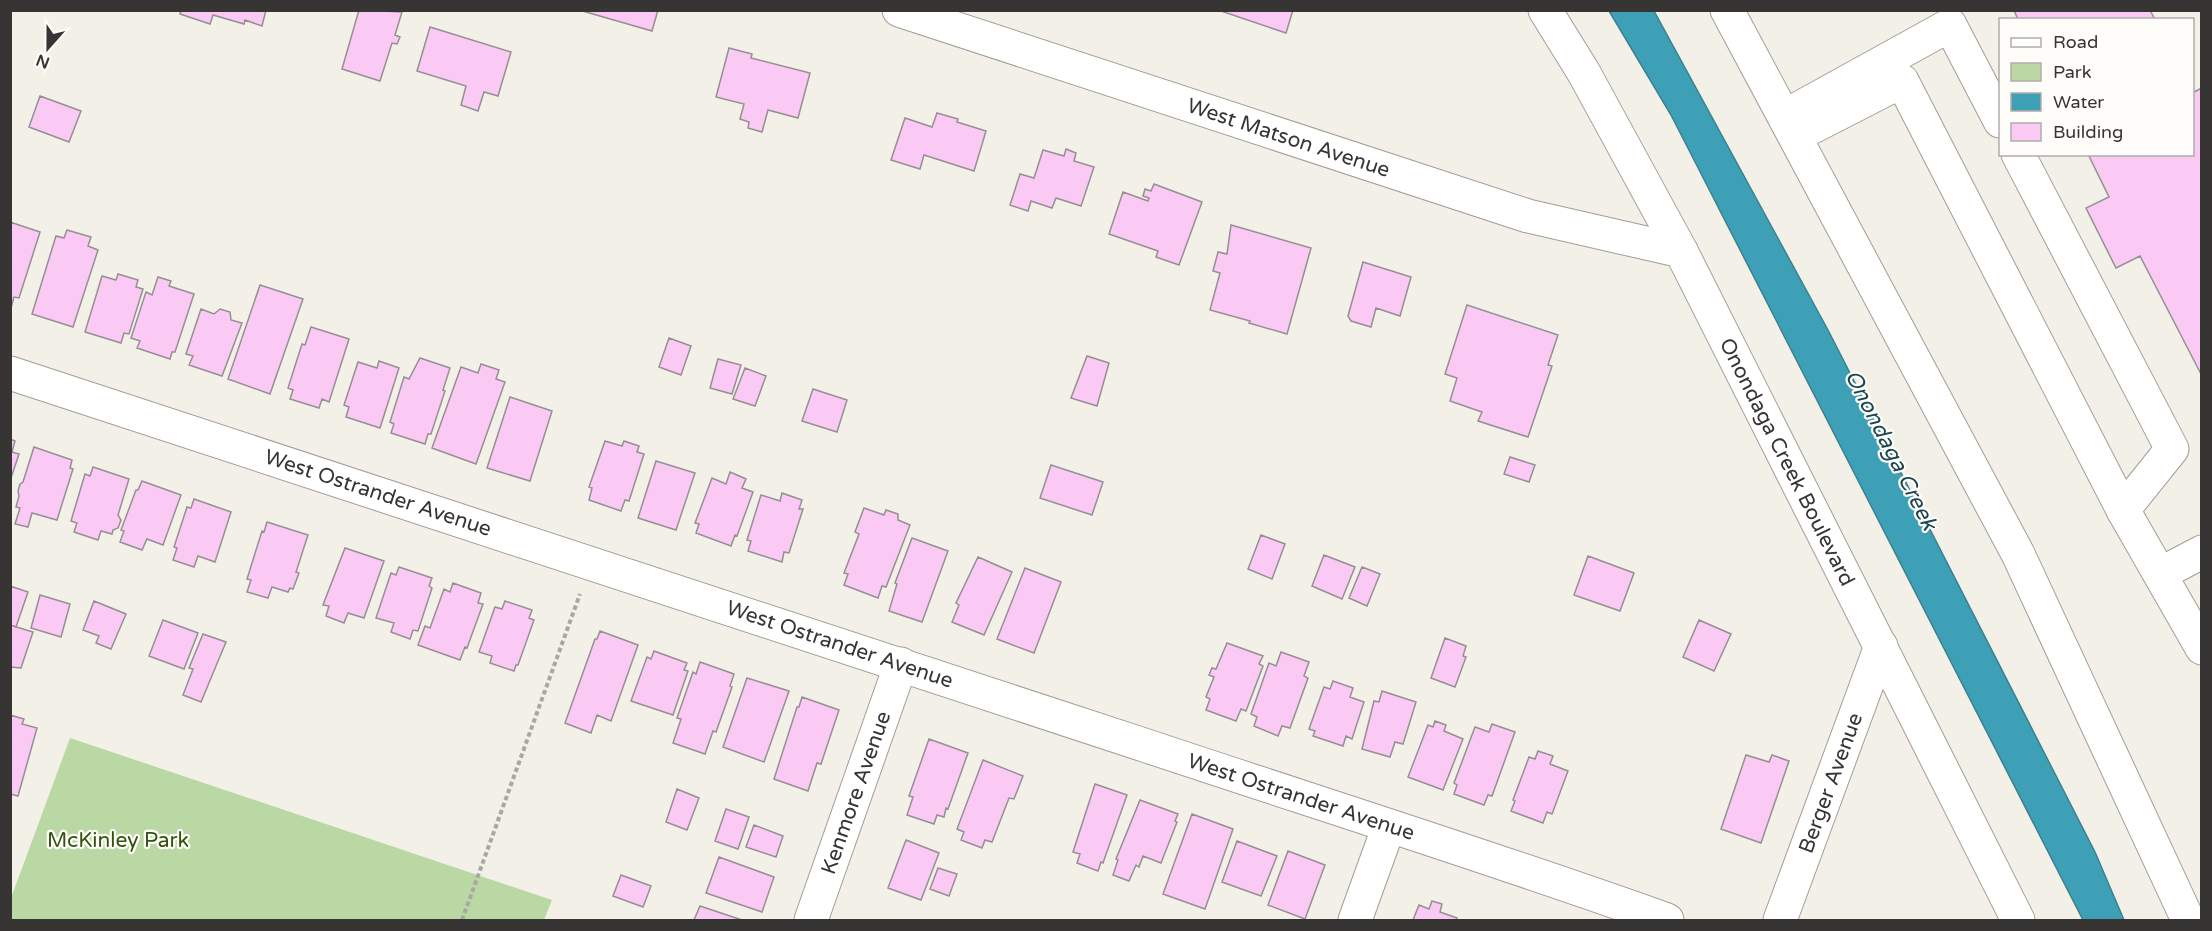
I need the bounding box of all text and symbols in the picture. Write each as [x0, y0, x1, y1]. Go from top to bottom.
north arrow [18, 18, 78, 78]
legend [1999, 18, 2194, 156]
text: Road [2053, 31, 2098, 53]
text: N [33, 49, 53, 73]
text: Park [2053, 61, 2092, 83]
text: Water [2053, 91, 2104, 113]
street label: West Matson Avenue [1184, 93, 1393, 182]
text: Building [2053, 121, 2123, 143]
street label: Onondaga Creek Boulevard [1714, 334, 1860, 590]
water label: Onondaga Creek [1839, 366, 1943, 536]
street label: West Ostrander Avenue [262, 444, 495, 541]
street label: West Ostrander Avenue [723, 595, 957, 693]
street label: Kenmore Avenue [816, 708, 896, 878]
street label: Berger Avenue [1793, 709, 1868, 857]
street label: West Ostrander Avenue [1185, 748, 1418, 846]
park label: McKinley Park [47, 828, 189, 853]

